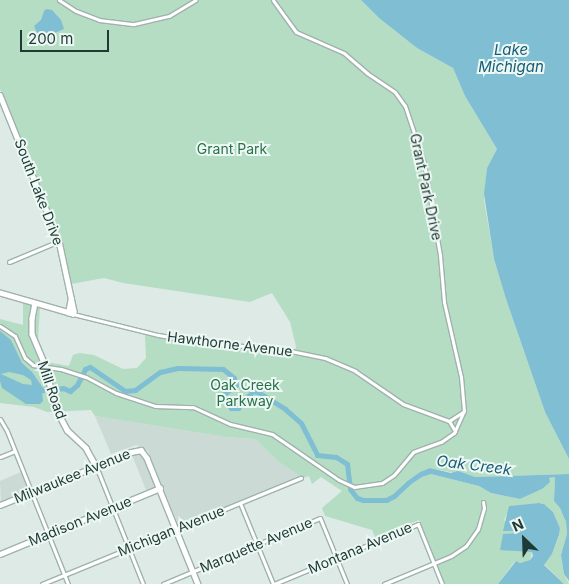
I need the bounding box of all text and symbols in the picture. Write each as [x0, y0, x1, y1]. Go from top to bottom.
scale bar [22, 20, 111, 52]
text: 200 m [28, 29, 73, 48]
water label: Lake Michigan [478, 40, 544, 75]
street label: Grant Park Drive [406, 132, 446, 242]
street label: South Lake Drive [11, 137, 67, 247]
park label: Grant Park [197, 141, 267, 157]
street label: Hawthorne Avenue [166, 328, 294, 360]
street label: Mill Road [34, 359, 70, 421]
park label: Oak Creek Parkway [210, 377, 280, 410]
street label: Milwaukee Avenue [11, 445, 133, 507]
water label: Oak Creek [436, 451, 512, 479]
street label: Madison Avenue [26, 493, 134, 549]
street label: Michigan Avenue [115, 502, 227, 560]
street label: Marquette Avenue [197, 514, 315, 576]
north arrow [499, 514, 549, 564]
text: N [509, 515, 526, 535]
street label: Montana Avenue [306, 519, 414, 577]

